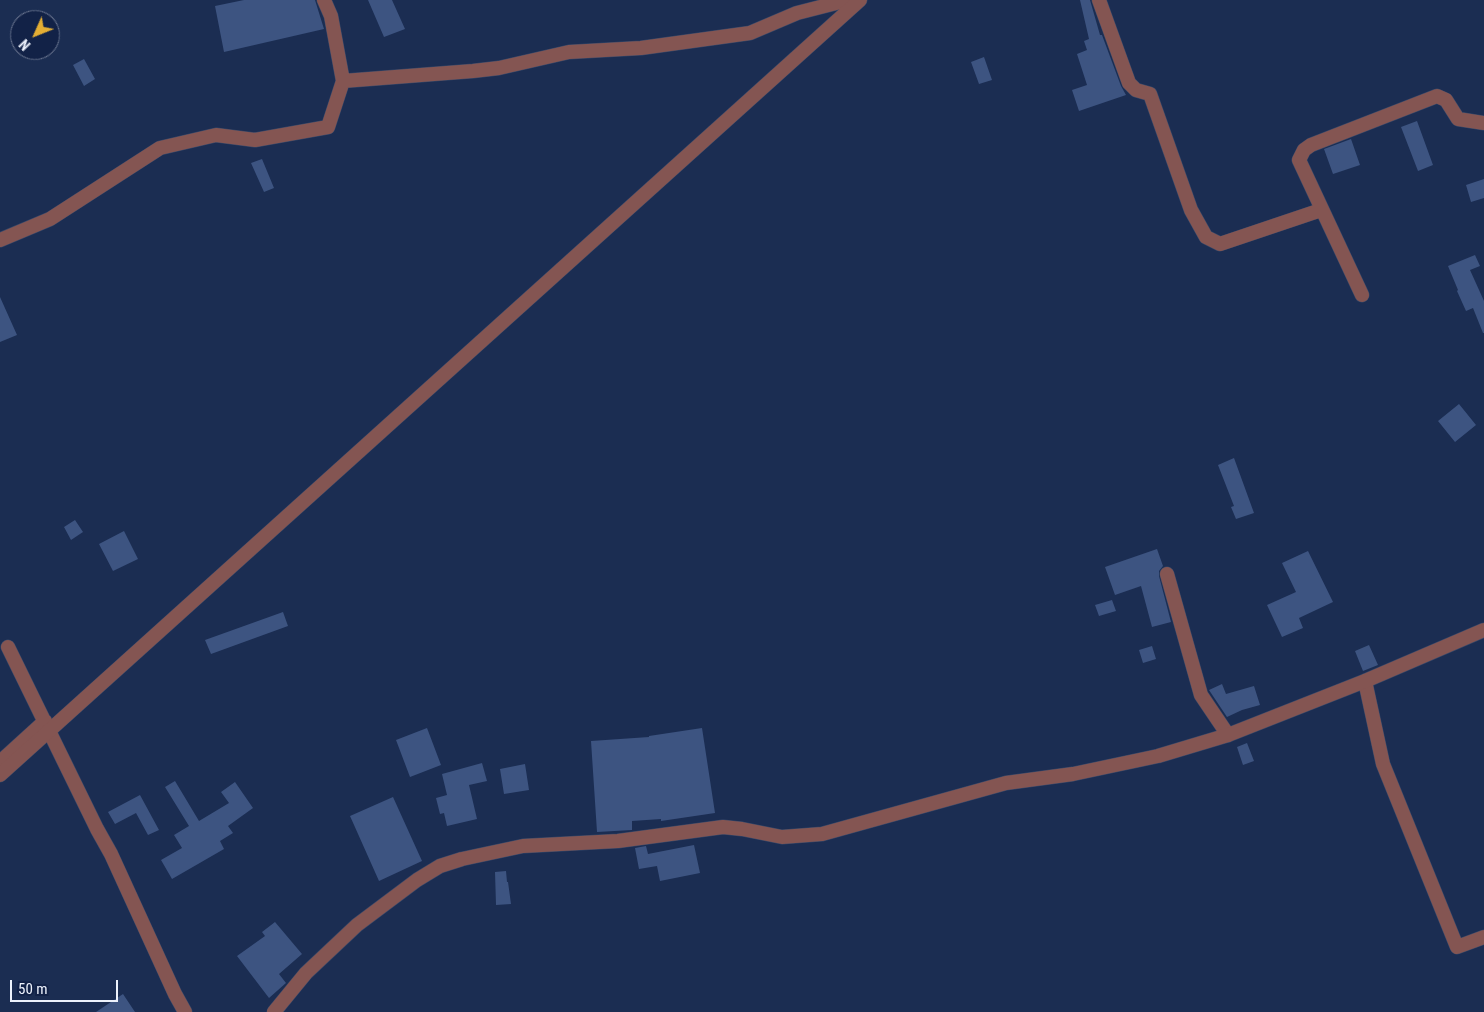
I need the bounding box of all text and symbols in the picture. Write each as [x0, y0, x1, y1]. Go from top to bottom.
north arrow [10, 10, 60, 60]
text: N [16, 36, 34, 53]
scale bar [12, 970, 120, 1002]
text: 50 m [18, 980, 48, 998]

